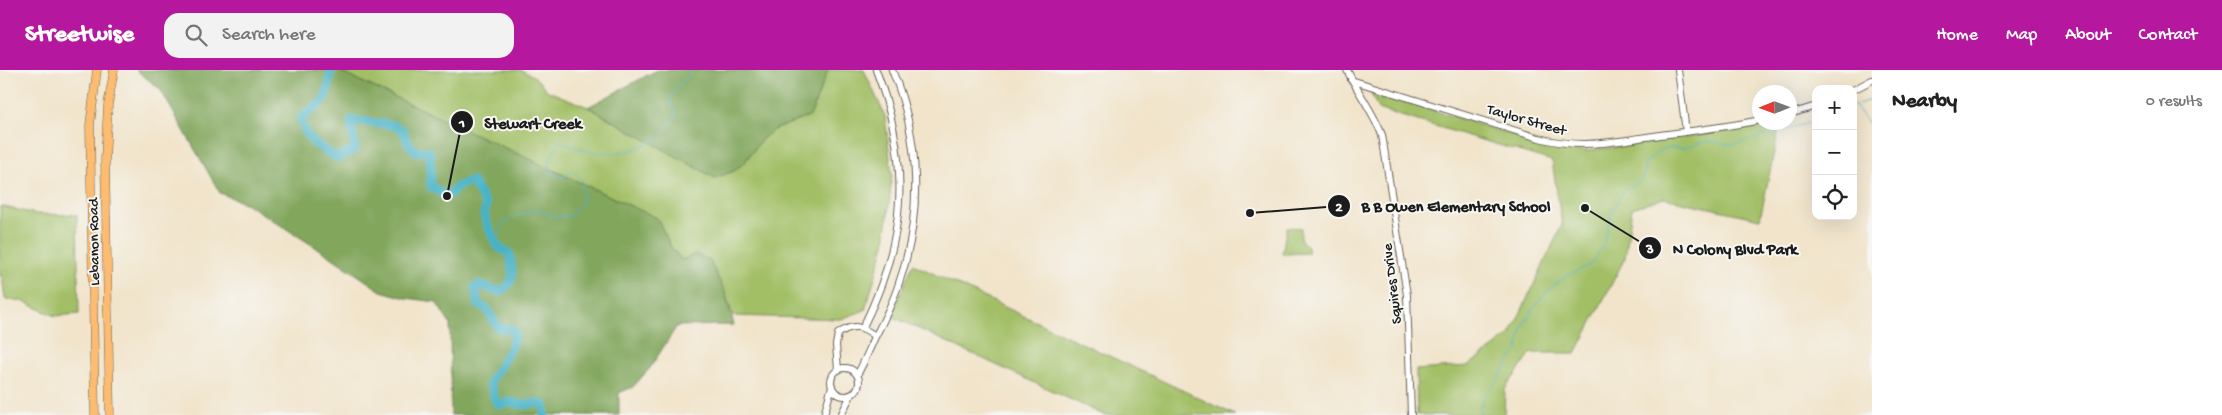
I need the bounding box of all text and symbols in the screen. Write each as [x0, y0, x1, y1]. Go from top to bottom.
search box [164, 13, 514, 58]
text: Streetwise [25, 21, 134, 50]
icon: search [182, 21, 210, 49]
text: Search here [222, 24, 316, 47]
text: Home [1936, 25, 1978, 46]
text: Map [2006, 25, 2037, 46]
text: About [2065, 25, 2111, 46]
text: Contact [2139, 25, 2197, 46]
north arrow [1752, 85, 1797, 130]
map controls [1812, 85, 1857, 220]
button: + [1812, 85, 1857, 130]
text: Nearby [1892, 90, 1957, 115]
text: 0 results [2146, 93, 2202, 112]
street label: Taylor Street [1484, 101, 1570, 141]
callout: Stewart Creek [449, 106, 591, 137]
text: 1 [458, 115, 465, 133]
text: Stewart Creek [484, 116, 584, 135]
button: − [1812, 130, 1857, 175]
button: locate [1812, 175, 1857, 220]
callout: B B Owen Elementary School [1326, 190, 1560, 221]
street label: Lebanon Road [85, 197, 105, 286]
text: 2 [1335, 199, 1343, 217]
text: B B Owen Elementary School [1361, 199, 1551, 218]
callout: N Colony Blvd Park [1638, 232, 1808, 263]
text: 3 [1645, 241, 1654, 259]
street label: Squires Drive [1379, 242, 1407, 325]
text: N Colony Blvd Park [1673, 242, 1799, 261]

